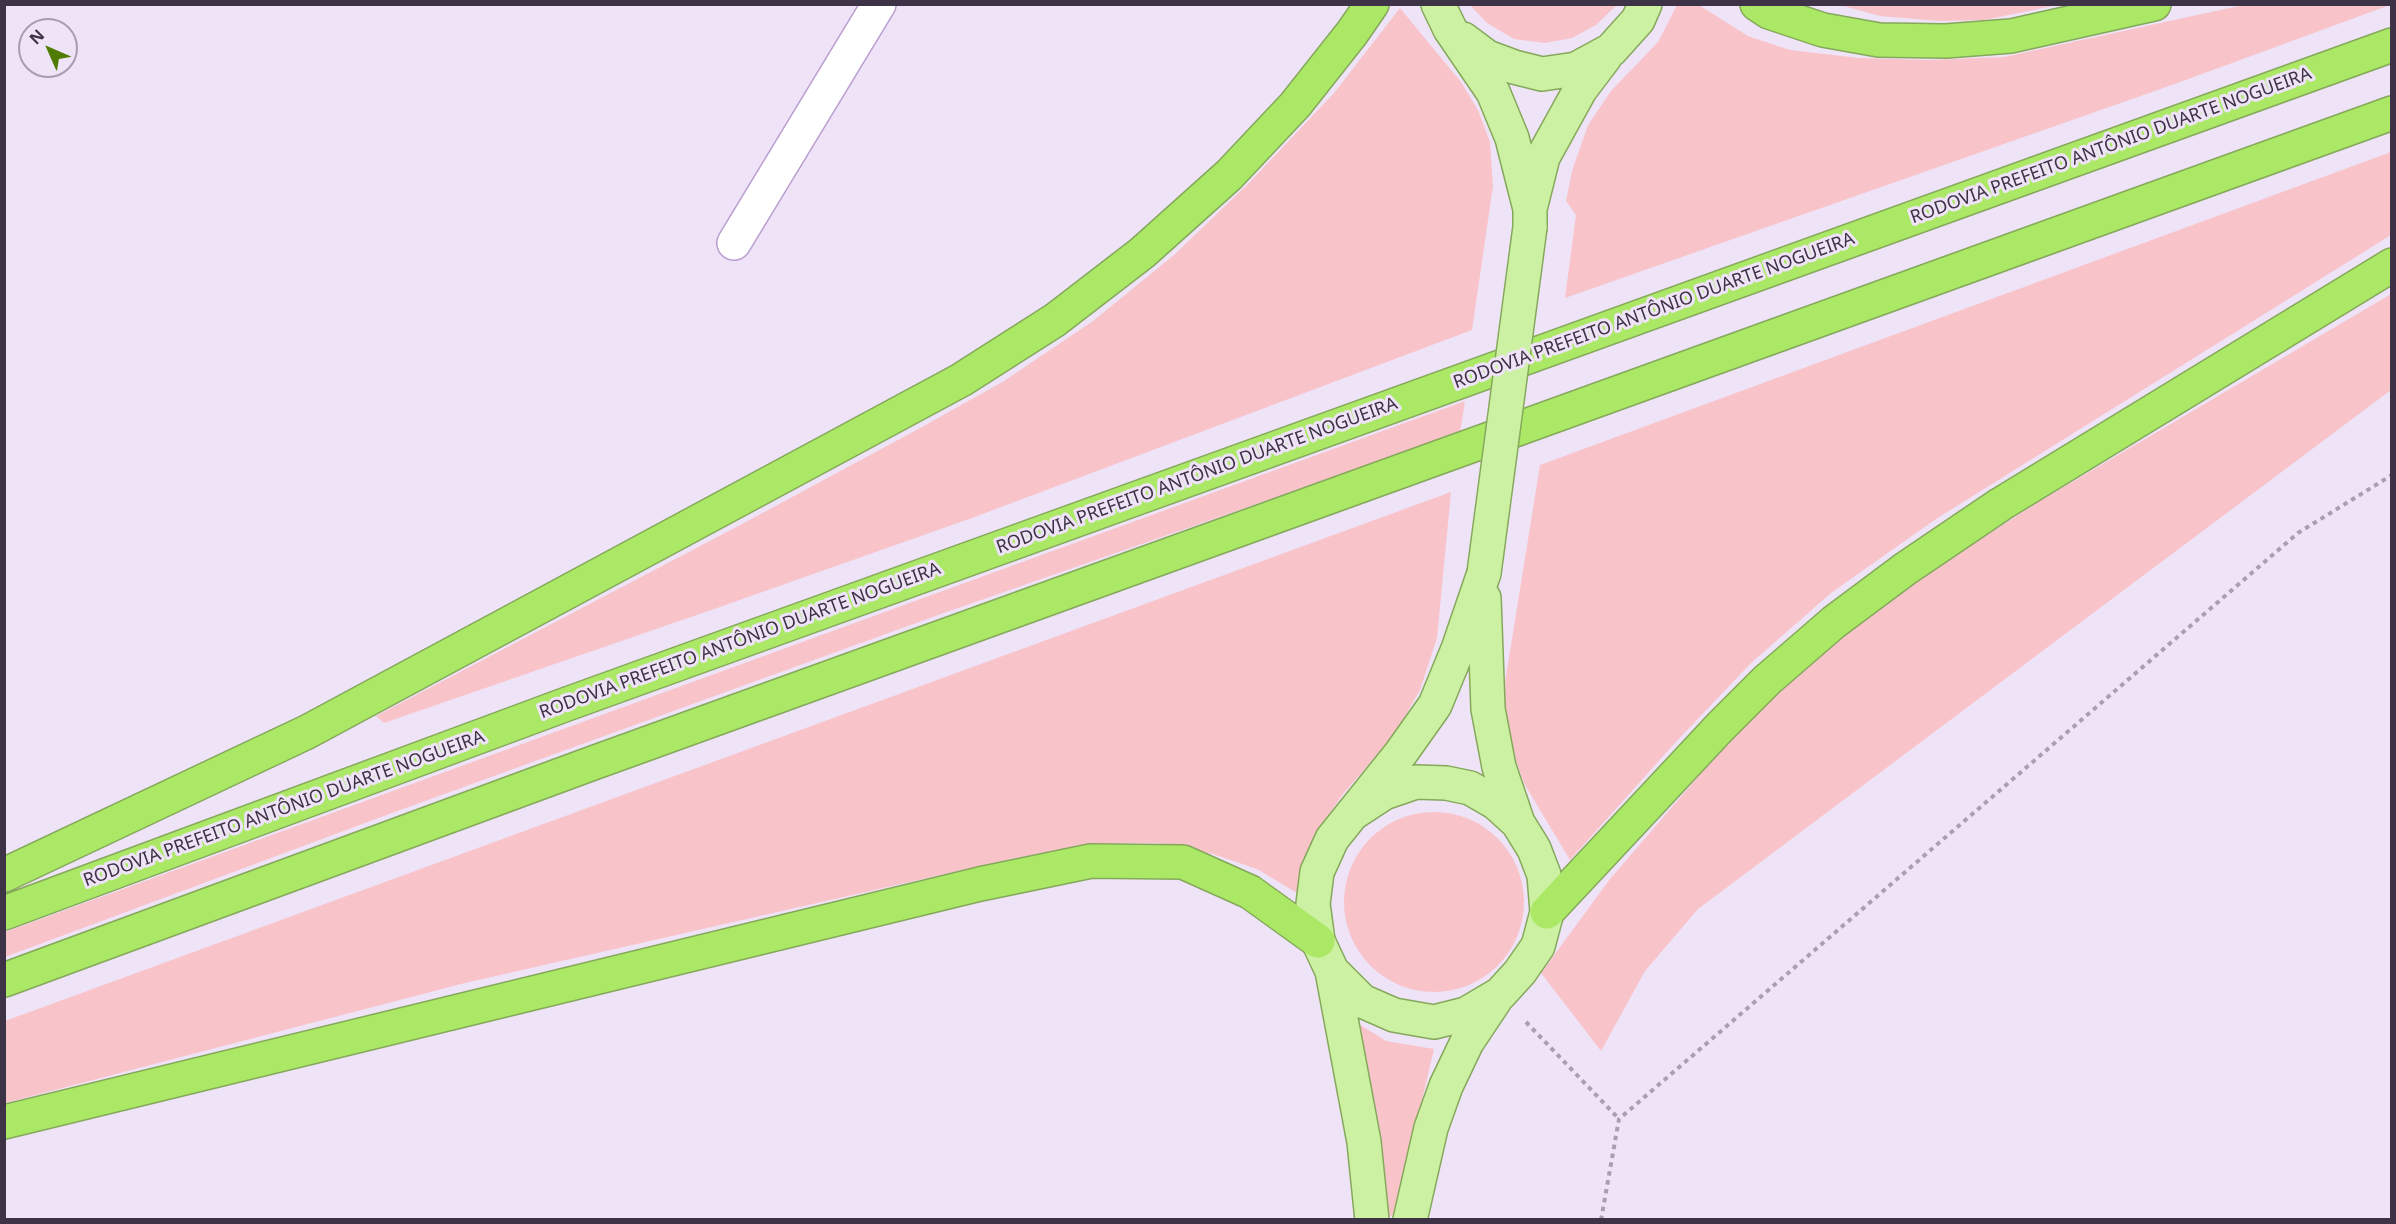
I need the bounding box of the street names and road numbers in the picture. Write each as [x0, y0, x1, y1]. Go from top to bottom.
street label: RODOVIA PREFEITO ANTÔNIO DUARTE NOGUEIRA [1908, 63, 2314, 229]
street label: RODOVIA PREFEITO ANTÔNIO DUARTE NOGUEIRA [1451, 228, 1857, 394]
street label: RODOVIA PREFEITO ANTÔNIO DUARTE NOGUEIRA [994, 393, 1400, 559]
street label: RODOVIA PREFEITO ANTÔNIO DUARTE NOGUEIRA [537, 558, 943, 724]
street label: RODOVIA PREFEITO ANTÔNIO DUARTE NOGUEIRA [81, 726, 487, 892]

